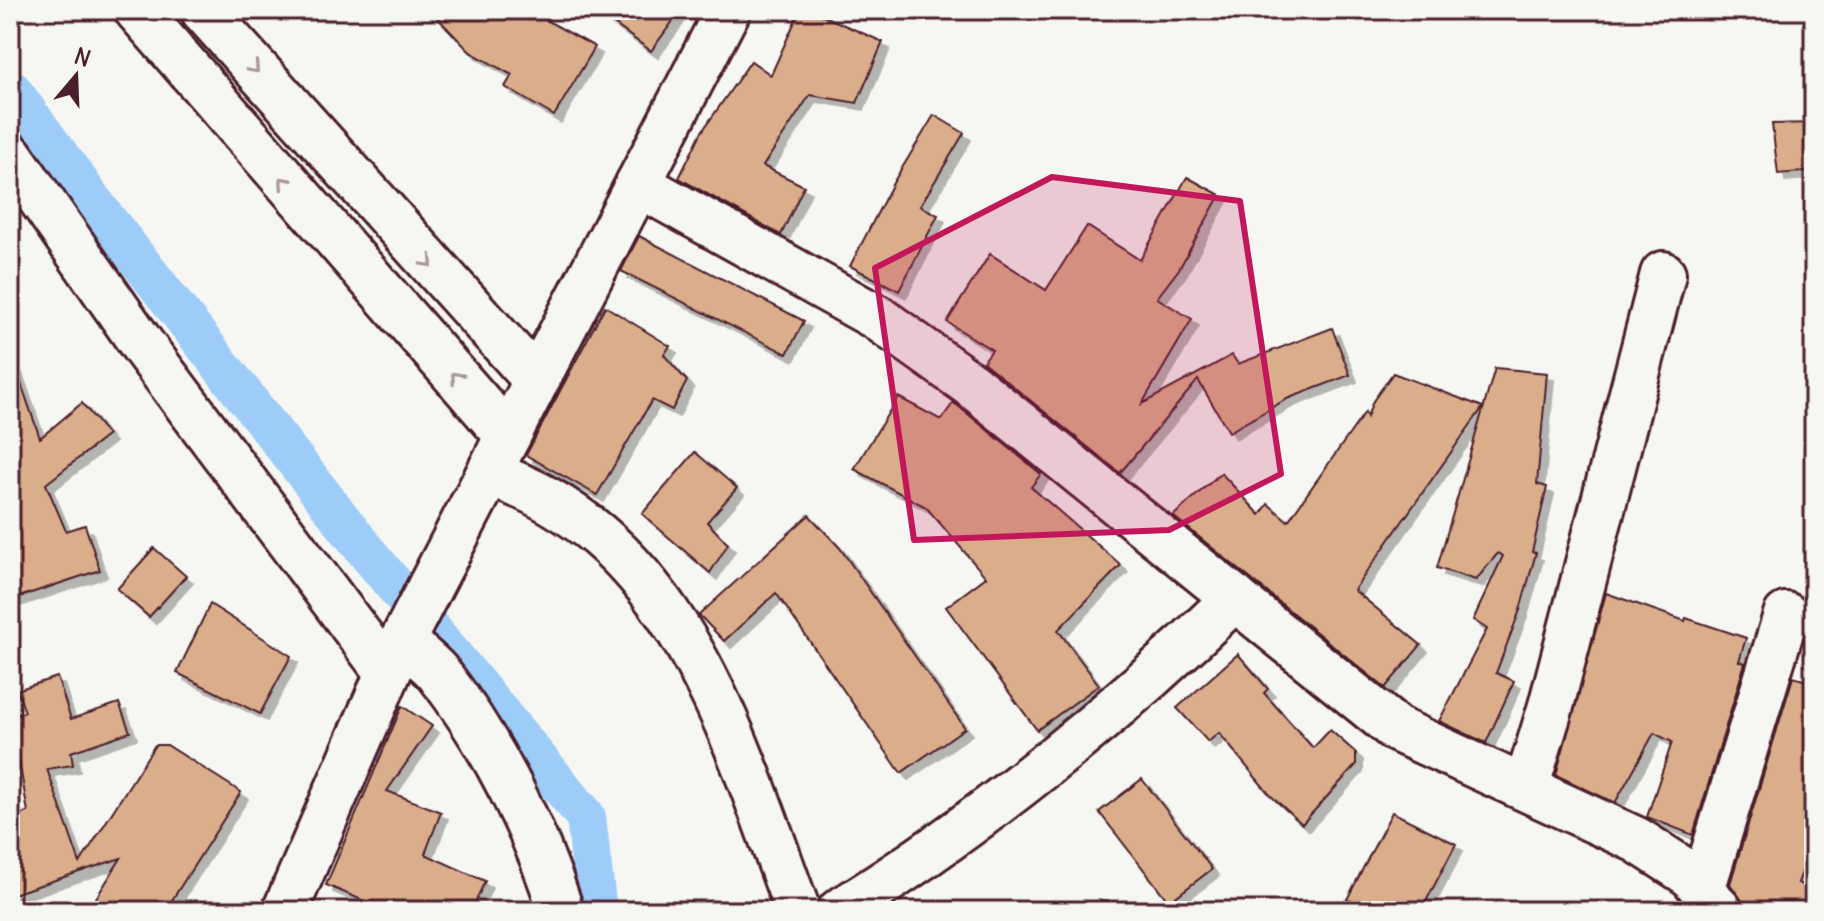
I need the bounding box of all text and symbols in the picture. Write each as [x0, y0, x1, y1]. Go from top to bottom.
north arrow [36, 36, 116, 116]
text: N [71, 41, 94, 73]
one-way arrow [245, 59, 259, 74]
one-way arrow [280, 177, 294, 191]
one-way arrow [418, 253, 433, 267]
one-way arrow [452, 372, 466, 387]

